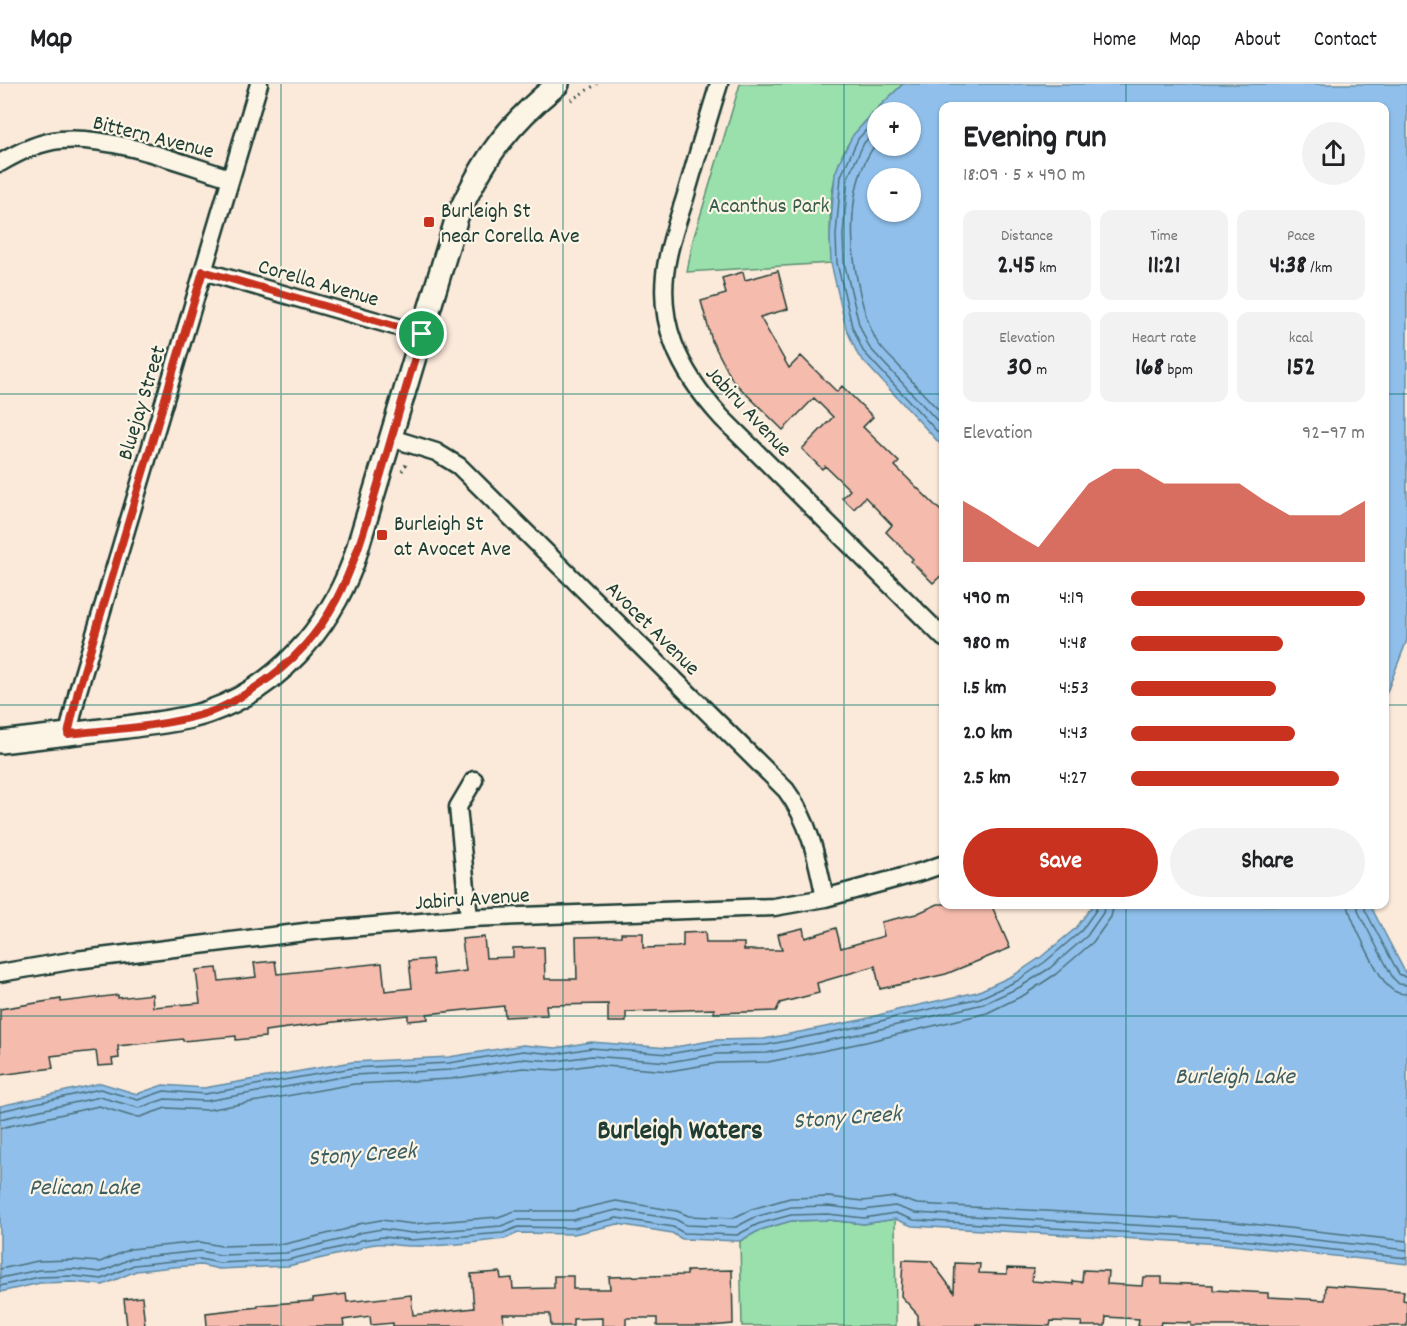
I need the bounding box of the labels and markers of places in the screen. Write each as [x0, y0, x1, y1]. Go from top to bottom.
place label: Burleigh St near Corella Ave [441, 197, 580, 253]
marker: Burleigh St near Corella Ave [422, 215, 436, 229]
pin [396, 308, 447, 359]
place label: Burleigh St at Avocet Ave [394, 510, 511, 566]
marker: Burleigh St at Avocet Ave [375, 528, 389, 542]

